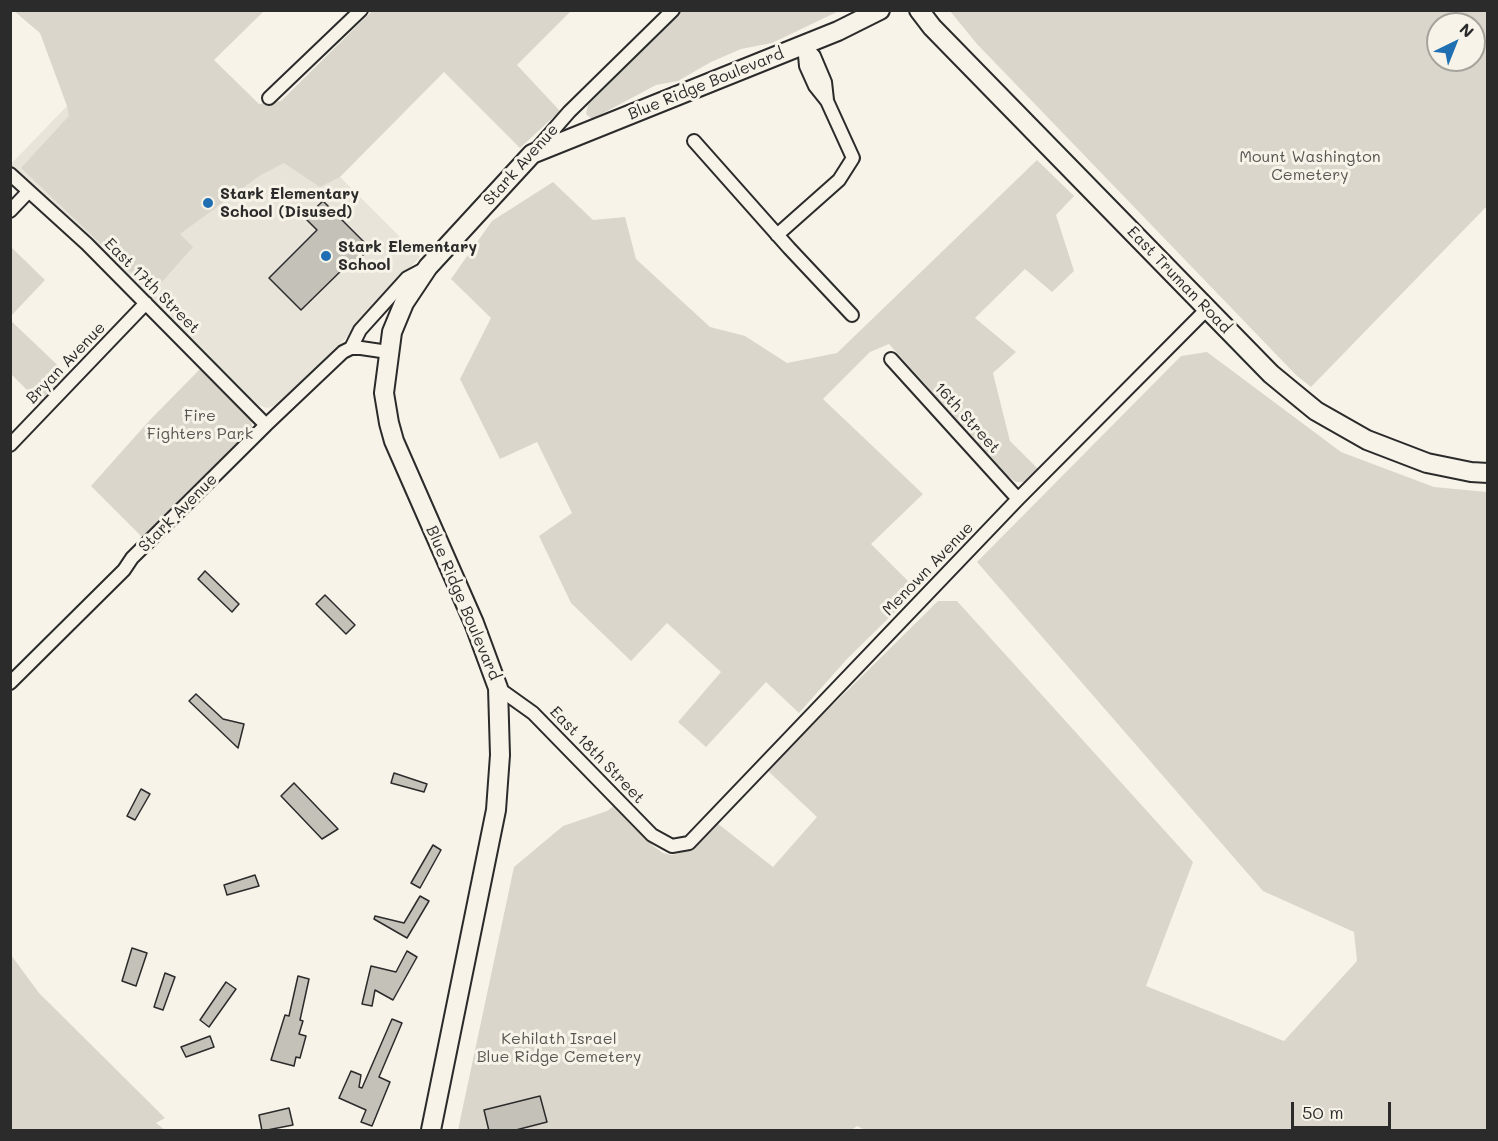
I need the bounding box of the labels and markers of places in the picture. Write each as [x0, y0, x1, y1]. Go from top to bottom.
place label: Stark Elementary School (Disused) [220, 184, 359, 222]
marker: Stark Elementary School (Disused) [201, 196, 215, 210]
place label: Stark Elementary School [338, 237, 477, 275]
marker: Stark Elementary School [319, 249, 333, 263]

